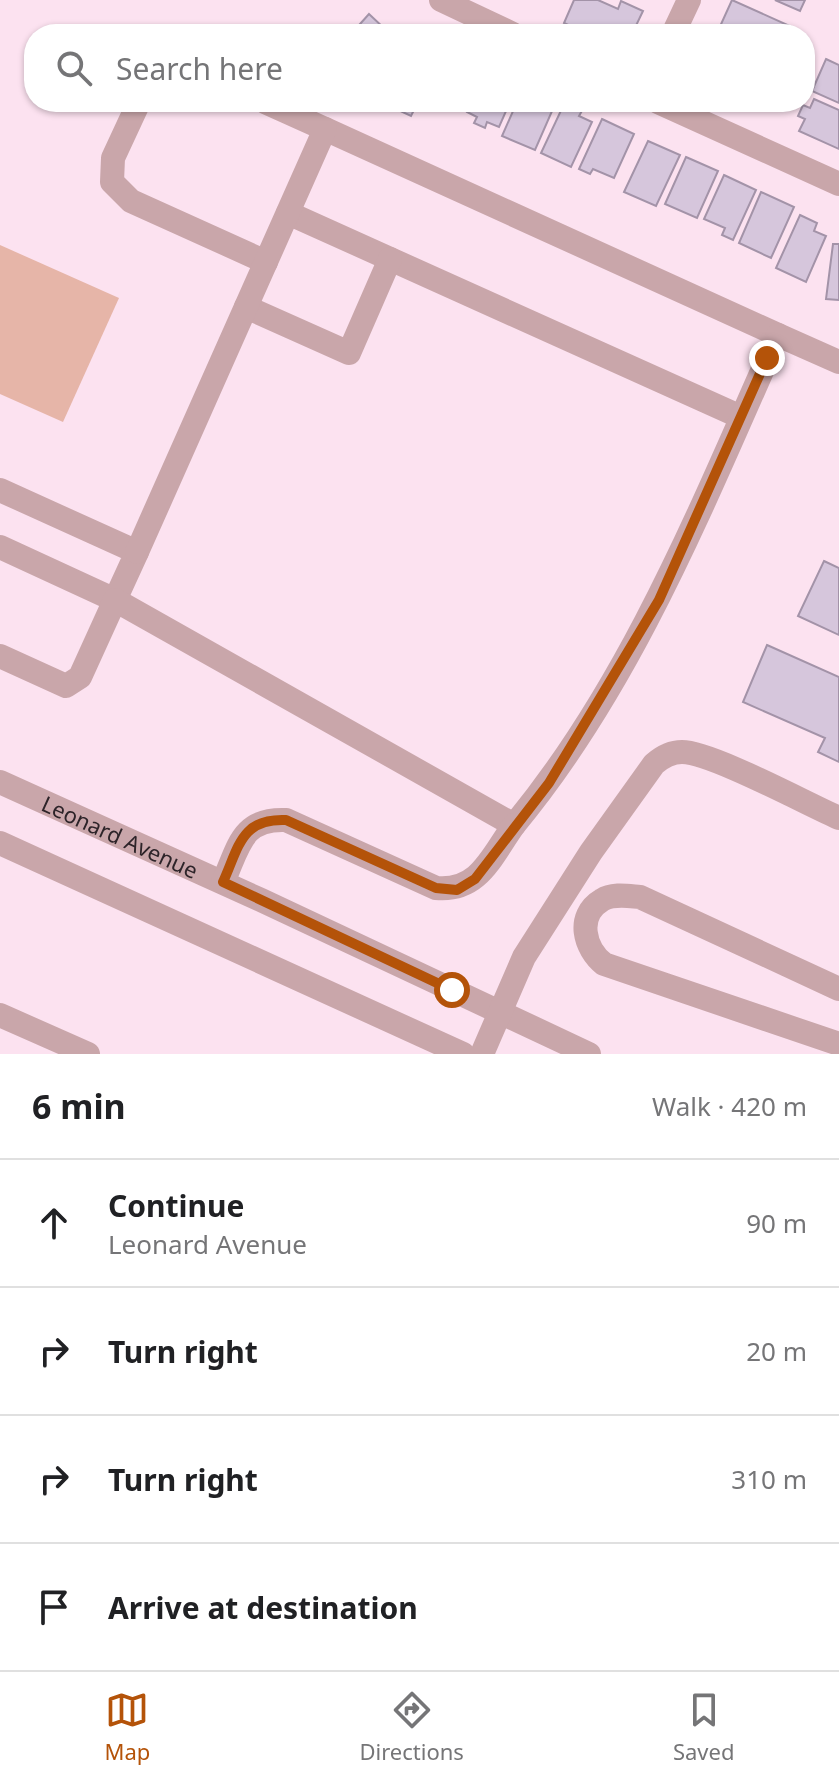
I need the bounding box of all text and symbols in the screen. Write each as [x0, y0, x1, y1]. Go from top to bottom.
search box [24, 24, 815, 112]
icon: search [52, 46, 96, 90]
text: Search here [116, 48, 283, 89]
route end [749, 340, 785, 376]
street label: Leonard Avenue [37, 788, 203, 885]
route start [434, 972, 470, 1008]
text: 6 min [32, 1083, 126, 1129]
text: Walk · 420 m [652, 1088, 807, 1124]
text: Continue [108, 1185, 244, 1226]
icon: ahead [32, 1201, 76, 1245]
text: 90 m [746, 1205, 807, 1241]
text: Leonard Avenue [108, 1226, 307, 1262]
icon: right [32, 1329, 76, 1373]
text: Turn right [108, 1331, 258, 1372]
text: 20 m [746, 1333, 807, 1369]
icon: right [32, 1457, 76, 1501]
text: Turn right [108, 1459, 258, 1500]
text: 310 m [731, 1461, 807, 1497]
icon: arrive [32, 1585, 76, 1629]
text: Arrive at destination [108, 1587, 418, 1628]
tab: Map [105, 1688, 150, 1766]
tab: Directions [359, 1688, 464, 1766]
tab: Saved [673, 1688, 734, 1766]

